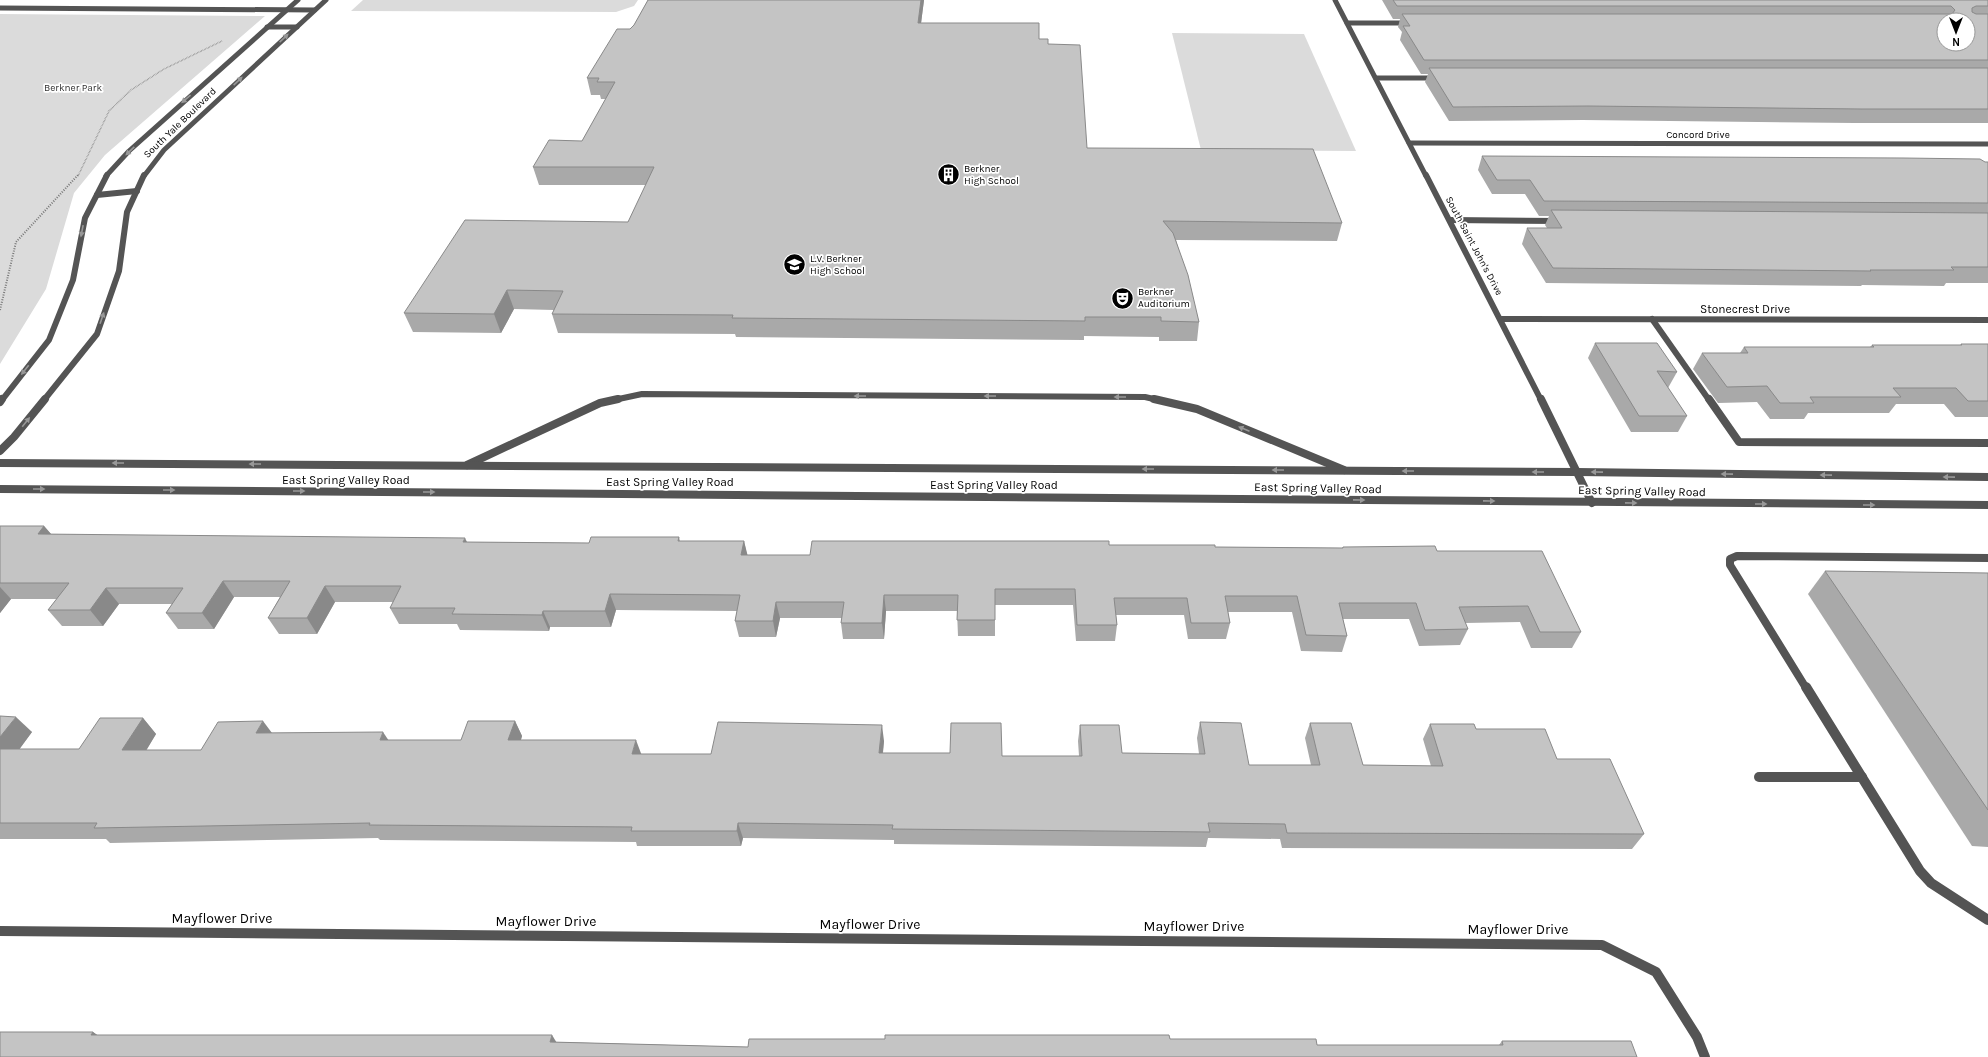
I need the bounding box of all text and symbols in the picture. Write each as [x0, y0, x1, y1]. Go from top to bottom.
north arrow [1936, 12, 1976, 52]
one-way arrow [279, 34, 289, 43]
text: N [1952, 35, 1960, 48]
one-way arrow [233, 76, 243, 85]
park label: Berkner Park [44, 82, 102, 94]
street label: South Yale Boulevard [141, 85, 219, 161]
one-way arrow [180, 95, 191, 104]
street label: Concord Drive [1666, 129, 1730, 141]
one-way arrow [125, 146, 135, 155]
building icon: Berkner High School [935, 162, 961, 188]
place label: Berkner High School [964, 163, 1019, 187]
street label: South Saint John's Drive [1443, 194, 1505, 298]
one-way arrow [79, 225, 85, 237]
school or university icon: L.V. Berkner High School [781, 252, 807, 278]
place label: L.V. Berkner High School [810, 253, 865, 277]
theatre icon: Berkner Auditorium [1109, 285, 1135, 311]
place label: Berkner Auditorium [1138, 286, 1190, 310]
street label: Stonecrest Drive [1700, 302, 1790, 316]
one-way arrow [100, 312, 106, 324]
one-way arrow [20, 365, 29, 376]
one-way arrow [854, 392, 866, 399]
one-way arrow [983, 393, 996, 399]
one-way arrow [1113, 394, 1126, 400]
one-way arrow [22, 417, 30, 428]
one-way arrow [1238, 425, 1250, 431]
one-way arrow [111, 460, 124, 466]
one-way arrow [248, 461, 261, 467]
one-way arrow [1141, 466, 1154, 472]
one-way arrow [1271, 467, 1284, 473]
one-way arrow [1401, 468, 1414, 474]
one-way arrow [1531, 469, 1544, 475]
one-way arrow [1590, 469, 1603, 475]
one-way arrow [1720, 471, 1733, 477]
one-way arrow [1819, 472, 1832, 478]
street label: East Spring Valley Road [282, 473, 410, 487]
one-way arrow [1942, 474, 1955, 480]
street label: East Spring Valley Road [606, 475, 734, 489]
street label: East Spring Valley Road [930, 478, 1058, 492]
street label: East Spring Valley Road [1254, 480, 1382, 496]
street label: East Spring Valley Road [1578, 483, 1706, 499]
one-way arrow [33, 486, 46, 492]
one-way arrow [163, 487, 176, 493]
one-way arrow [293, 488, 306, 494]
one-way arrow [423, 489, 436, 495]
one-way arrow [1353, 497, 1366, 503]
one-way arrow [1483, 498, 1496, 504]
one-way arrow [1625, 500, 1638, 506]
one-way arrow [1755, 501, 1768, 507]
one-way arrow [1863, 502, 1876, 508]
street label: Mayflower Drive [172, 910, 272, 927]
street label: Mayflower Drive [496, 913, 596, 930]
street label: Mayflower Drive [820, 916, 920, 933]
street label: Mayflower Drive [1144, 918, 1244, 935]
street label: Mayflower Drive [1468, 921, 1568, 938]

